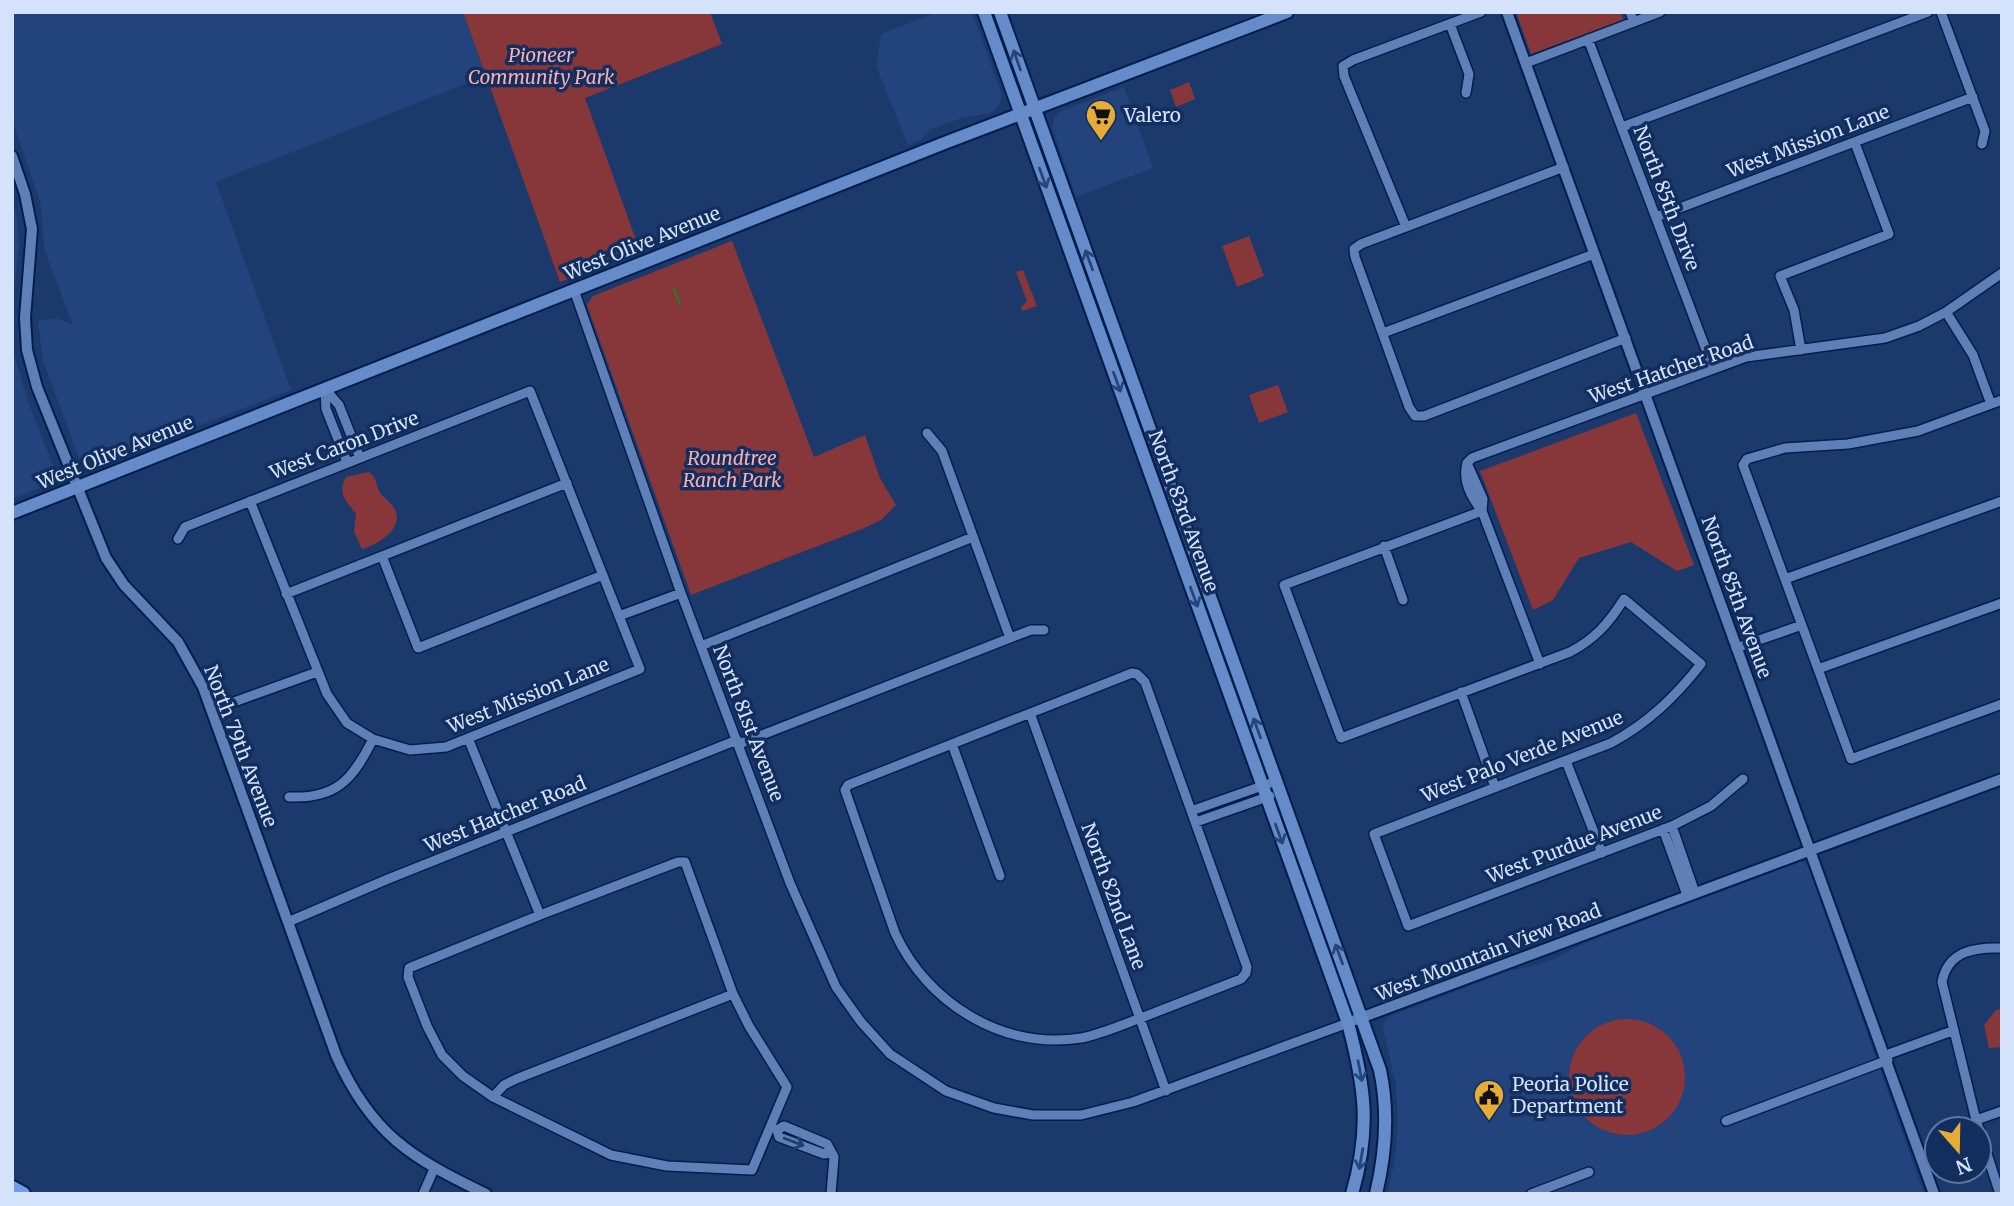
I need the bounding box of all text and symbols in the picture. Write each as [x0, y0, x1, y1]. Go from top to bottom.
park label: Pioneer Community Park [468, 43, 615, 89]
one-way arrow [1010, 50, 1022, 72]
supermarket icon: Valero [1084, 98, 1118, 142]
street label: West Mission Lane [1722, 99, 1893, 183]
place label: Valero [1123, 103, 1181, 127]
street label: North 85th Drive [1628, 122, 1706, 274]
one-way arrow [1038, 167, 1050, 189]
street label: West Olive Avenue [559, 201, 724, 286]
one-way arrow [1082, 250, 1094, 272]
street label: West Hatcher Road [1585, 330, 1756, 409]
one-way arrow [1112, 371, 1124, 393]
street label: West Caron Drive [265, 406, 422, 485]
street label: West Olive Avenue [32, 410, 197, 495]
street label: North 83rd Avenue [1144, 427, 1224, 595]
park label: Roundtree Ranch Park [683, 446, 782, 492]
street label: North 85th Avenue [1697, 513, 1777, 681]
one-way arrow [1189, 585, 1201, 607]
street label: North 81st Avenue [708, 641, 790, 805]
street label: West Mission Lane [443, 652, 612, 739]
street label: North 79th Avenue [199, 662, 283, 830]
street label: West Palo Verde Avenue [1417, 705, 1626, 808]
one-way arrow [1250, 717, 1262, 739]
street label: West Hatcher Road [420, 771, 589, 858]
street label: West Purdue Avenue [1482, 799, 1665, 889]
street label: North 82nd Lane [1076, 819, 1152, 973]
one-way arrow [1274, 822, 1286, 844]
street label: West Mountain View Road [1371, 898, 1604, 1007]
one-way arrow [1331, 943, 1344, 965]
one-way arrow [1353, 1059, 1367, 1082]
place label: Peoria Police Department [1512, 1072, 1629, 1118]
public building icon: Peoria Police Department [1472, 1078, 1506, 1122]
north arrow [1923, 1115, 1993, 1185]
one-way arrow [783, 1137, 804, 1150]
one-way arrow [1354, 1147, 1367, 1169]
text: N [1953, 1152, 1975, 1180]

